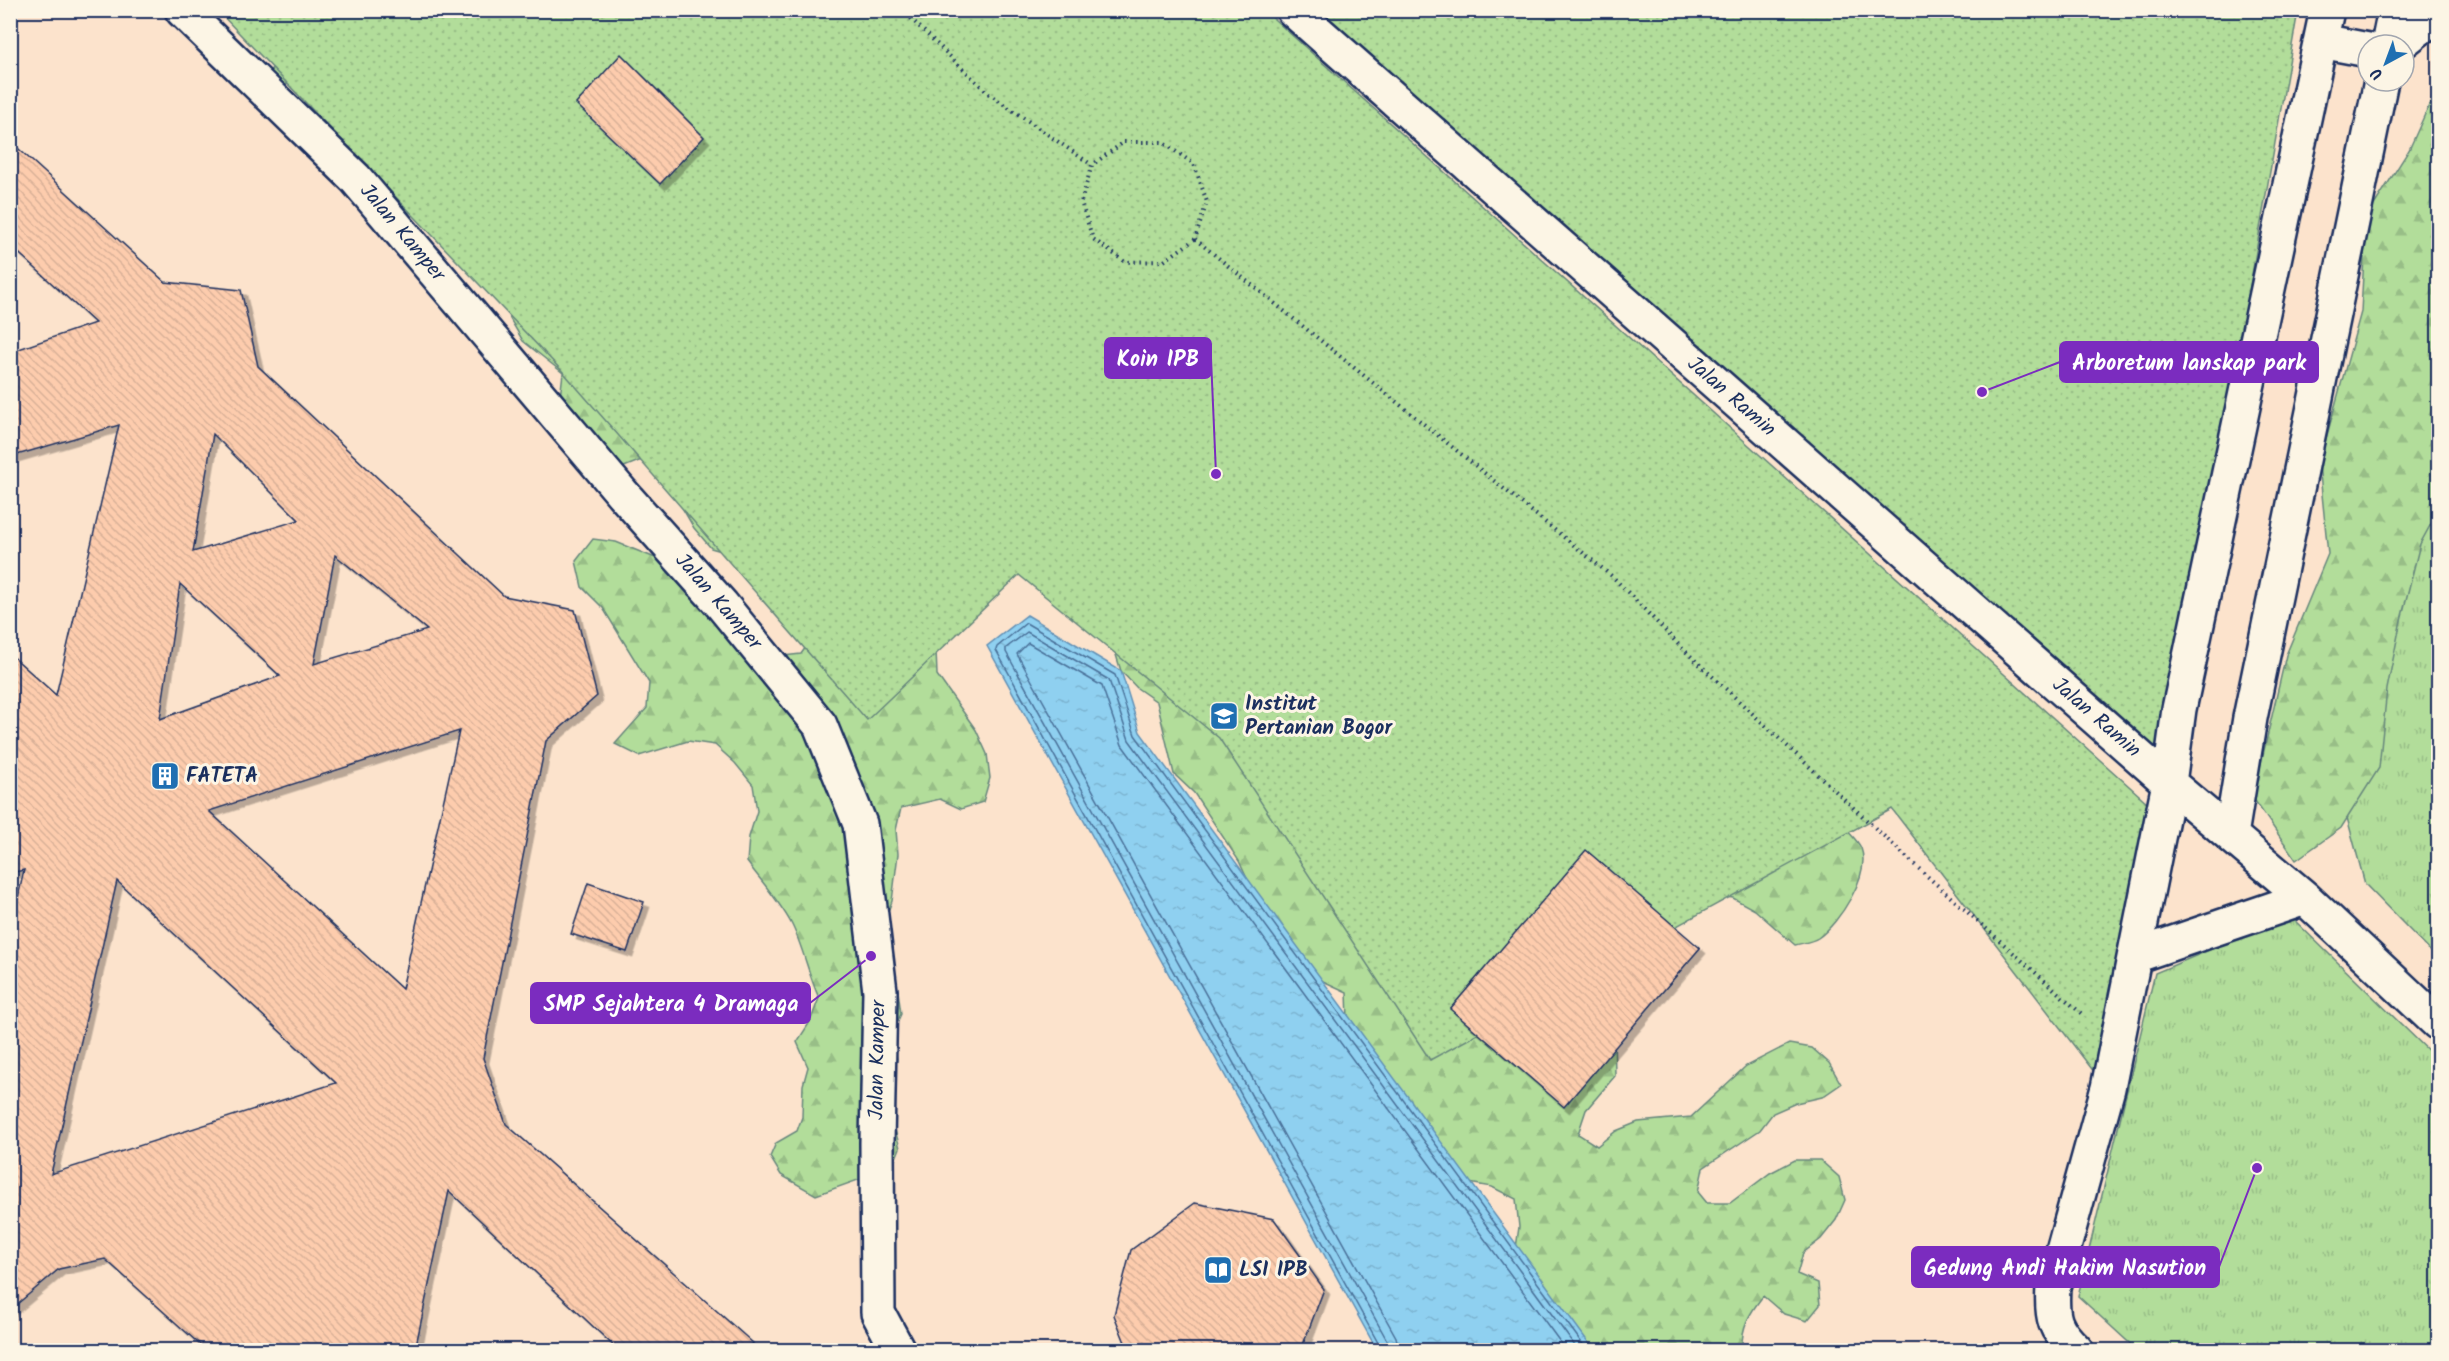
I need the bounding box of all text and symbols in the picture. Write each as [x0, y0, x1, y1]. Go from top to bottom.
north arrow [2356, 33, 2416, 93]
text: U [2365, 60, 2389, 86]
street label: Jalan Kamper [351, 177, 454, 290]
callout: Koin IPB [1105, 338, 1211, 378]
callout: Arboretum lanskap park [2060, 342, 2318, 382]
text: Koin IPB [1117, 343, 1199, 378]
text: Arboretum lanskap park [2072, 347, 2307, 382]
street label: Jalan Ramin [1679, 349, 1783, 445]
street label: Jalan Kamper [666, 546, 770, 659]
street label: Jalan Ramin [2044, 670, 2148, 766]
place label: Institut Pertanian Bogor [1245, 688, 1393, 745]
school or university icon: Institut Pertanian Bogor [1208, 700, 1240, 732]
building icon: FATETA [149, 760, 181, 792]
place label: FATETA [186, 760, 258, 793]
callout: SMP Sejahtera 4 Dramaga [531, 983, 810, 1023]
text: SMP Sejahtera 4 Dramaga [543, 988, 799, 1023]
street label: Jalan Kamper [860, 999, 896, 1120]
callout: Gedung Andi Hakim Nasution [1912, 1247, 2219, 1287]
text: Gedung Andi Hakim Nasution [1924, 1252, 2206, 1287]
library icon: LSI IPB [1202, 1254, 1234, 1286]
place label: LSI IPB [1239, 1254, 1308, 1287]

